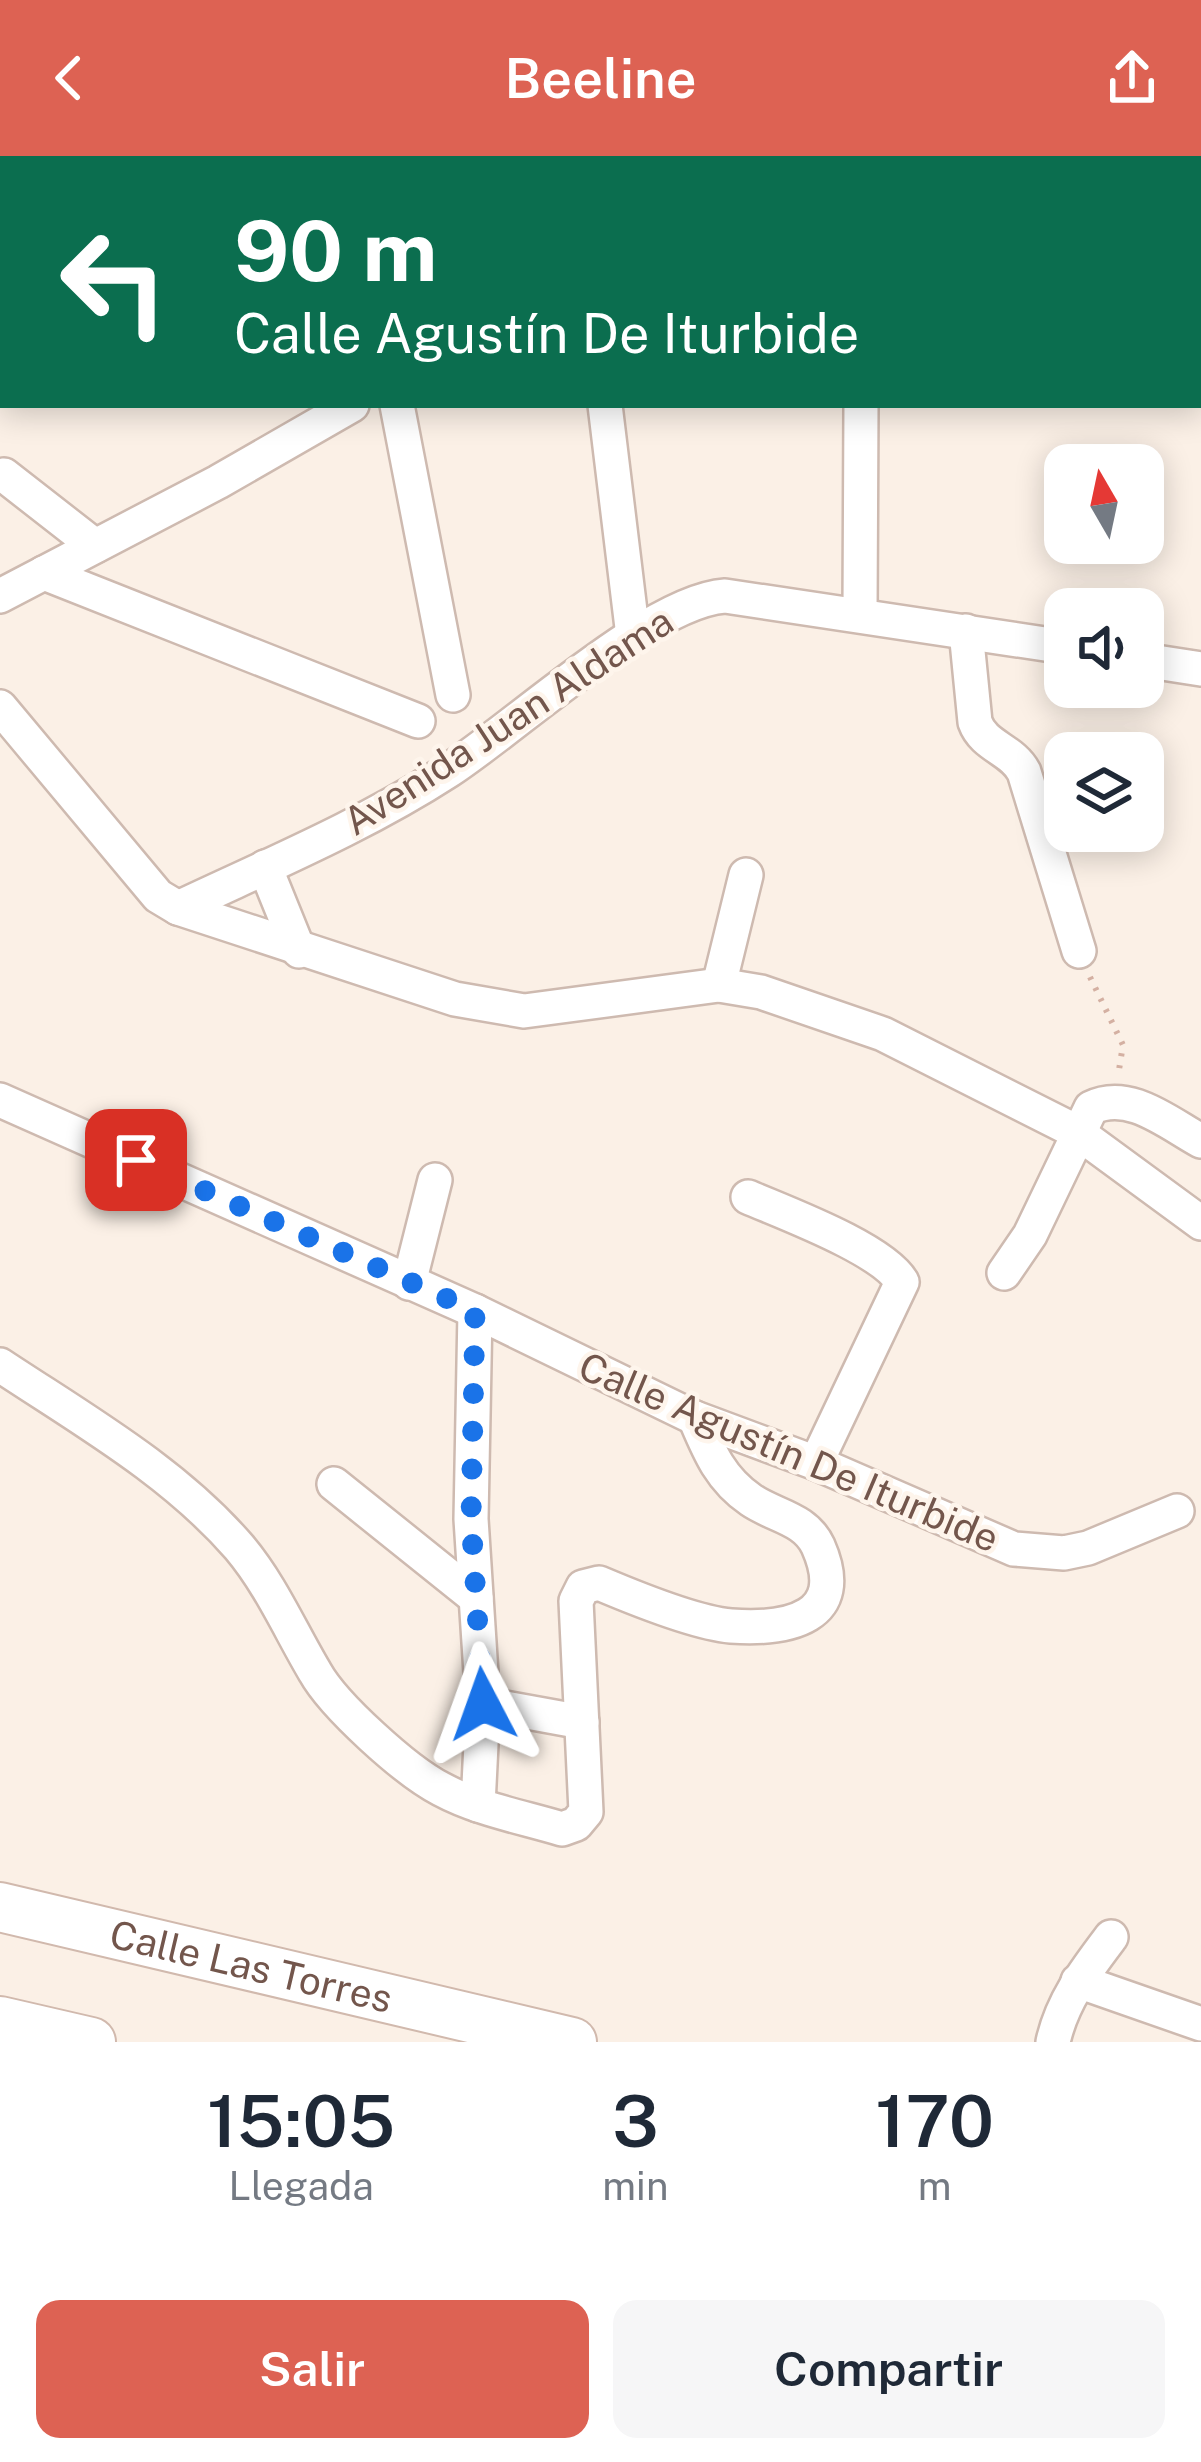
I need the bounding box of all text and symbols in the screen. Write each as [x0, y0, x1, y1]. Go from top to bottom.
icon: back [36, 45, 102, 111]
icon: share [1099, 45, 1165, 111]
text: Beeline [504, 47, 697, 110]
text: 90 m [234, 201, 437, 300]
icon: left [36, 204, 192, 360]
text: Calle Agustín De Iturbide [234, 302, 859, 365]
north arrow [1044, 444, 1164, 564]
map controls [1044, 444, 1164, 852]
button: sound [1044, 588, 1164, 708]
street label: Avenida Juan Aldama [335, 597, 681, 845]
button: layers [1044, 732, 1164, 852]
pin [85, 1109, 187, 1211]
icon: arrive [103, 1127, 169, 1193]
street label: Calle Agustín De Iturbide [572, 1343, 1006, 1561]
position arrow [420, 1641, 546, 1767]
street label: Calle Las Torres [106, 1911, 397, 2022]
text: 15:05 [207, 2079, 395, 2163]
text: 3 [612, 2079, 659, 2163]
text: 170 [875, 2079, 994, 2163]
text: Llegada [228, 2163, 374, 2209]
text: min [602, 2163, 668, 2209]
text: m [918, 2163, 952, 2209]
button: Salir [36, 2300, 589, 2438]
button: Compartir [613, 2300, 1165, 2438]

